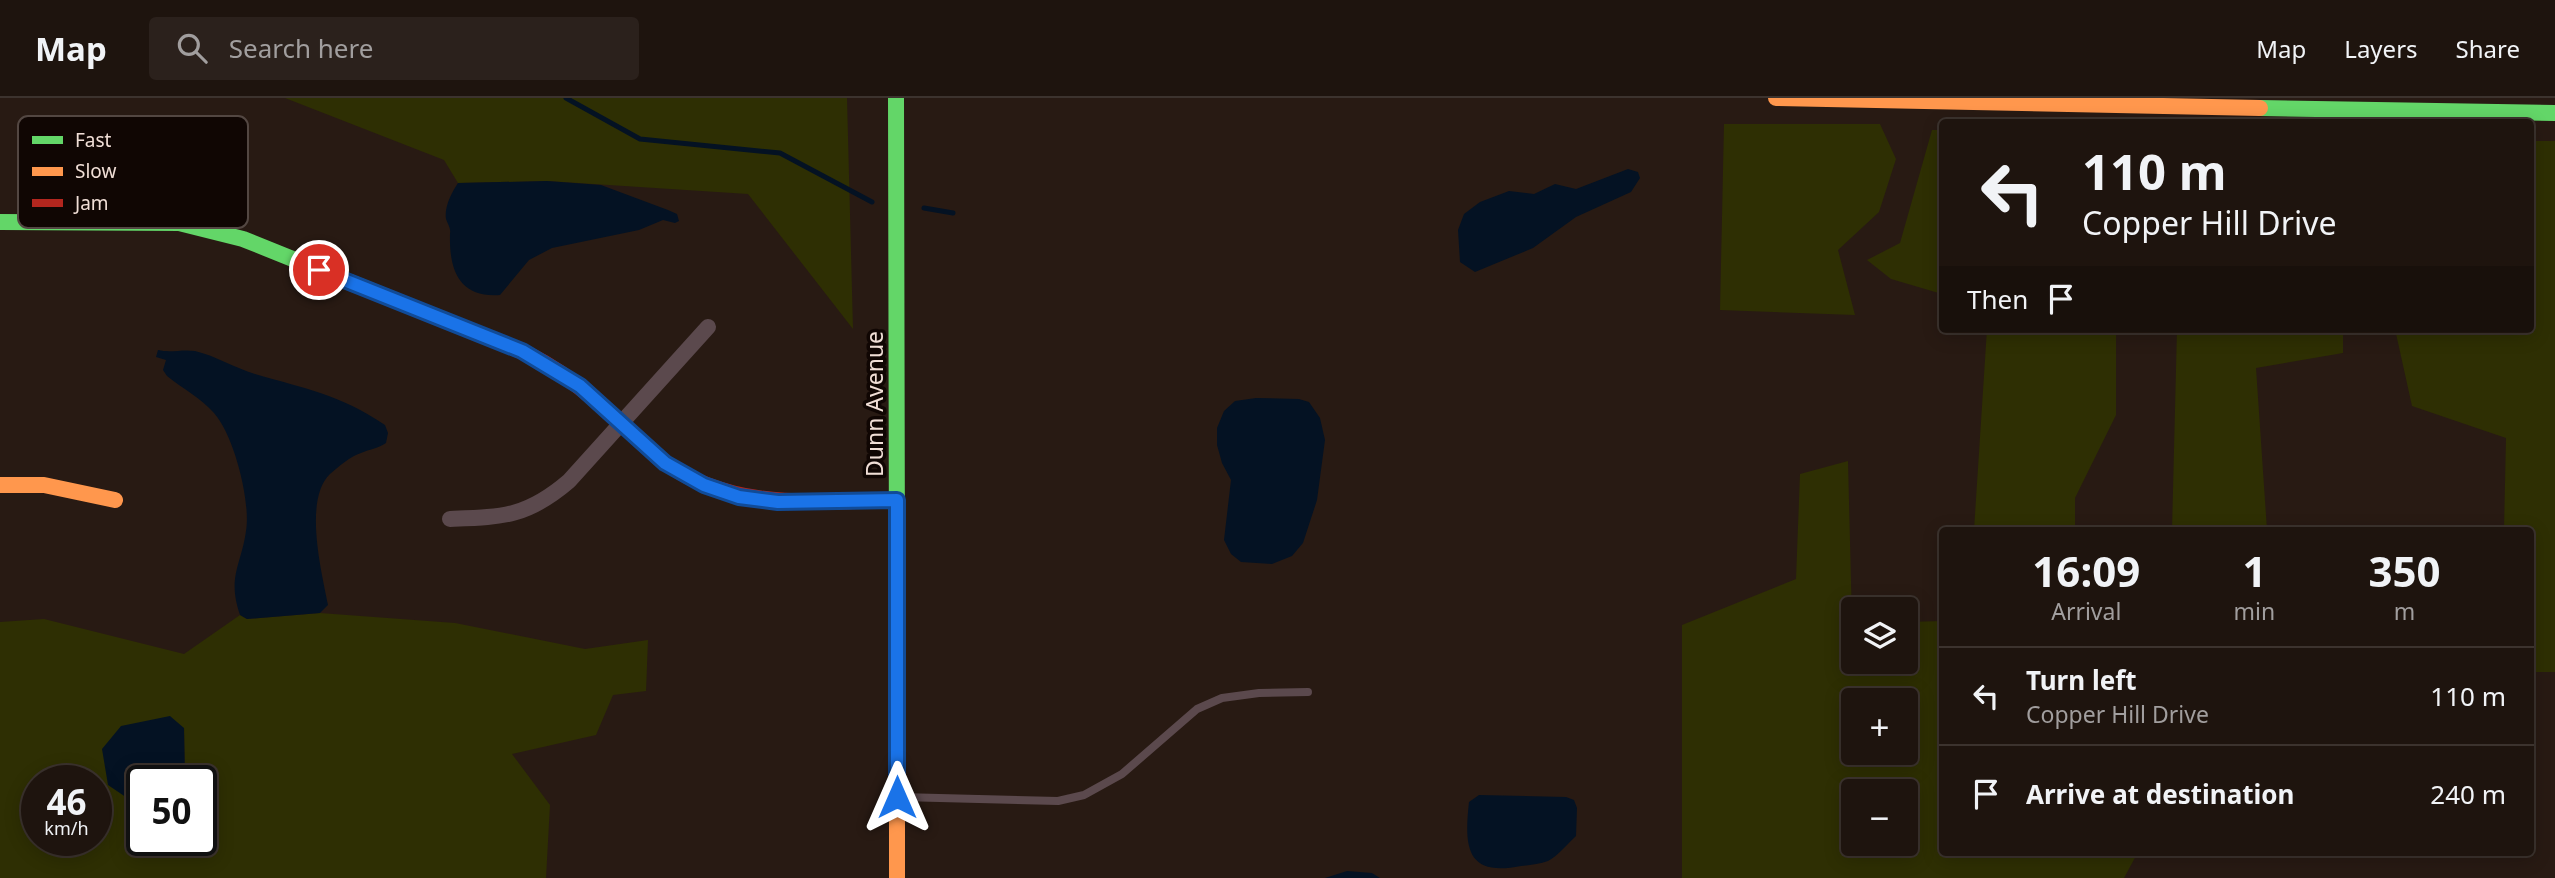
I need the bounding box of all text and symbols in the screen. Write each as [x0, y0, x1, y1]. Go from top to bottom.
search box [149, 17, 639, 80]
text: Map [35, 26, 107, 71]
icon: search [173, 29, 211, 67]
text: Search here [229, 30, 373, 66]
text: Map [2256, 32, 2306, 65]
text: Layers [2344, 32, 2418, 65]
text: Share [2456, 32, 2520, 65]
legend [18, 116, 248, 228]
text: Fast [75, 127, 112, 153]
text: 110 m [2082, 138, 2227, 204]
icon: left [1967, 147, 2058, 238]
text: Slow [75, 158, 116, 184]
text: Jam [73, 190, 109, 216]
text: Copper Hill Drive [2082, 201, 2336, 244]
pin [289, 240, 349, 300]
icon: arrive [300, 251, 338, 289]
icon: arrive [2042, 280, 2080, 318]
text: Then [1967, 281, 2028, 317]
street label: Dunn Avenue [858, 331, 890, 477]
text: 16:09 [2032, 542, 2140, 599]
text: 1 [2242, 542, 2266, 599]
text: 350 [2369, 542, 2441, 599]
text: Arrival [2051, 595, 2121, 627]
text: min [2234, 595, 2275, 627]
text: m [2394, 595, 2415, 627]
map controls [1841, 597, 1918, 856]
button: layers [1841, 597, 1918, 674]
text: Turn left [2026, 662, 2137, 698]
icon: left [1967, 677, 2005, 715]
text: 110 m [2430, 678, 2506, 714]
button: + [1841, 688, 1918, 765]
text: Copper Hill Drive [2026, 698, 2209, 730]
position arrow [860, 760, 934, 834]
speed limit sign: 50 [126, 765, 217, 856]
icon: arrive [1967, 775, 2005, 813]
text: Arrive at destination [2026, 776, 2295, 812]
text: 240 m [2430, 776, 2506, 812]
text: 46 [46, 778, 87, 825]
button: − [1841, 779, 1918, 856]
text: km/h [44, 816, 89, 840]

